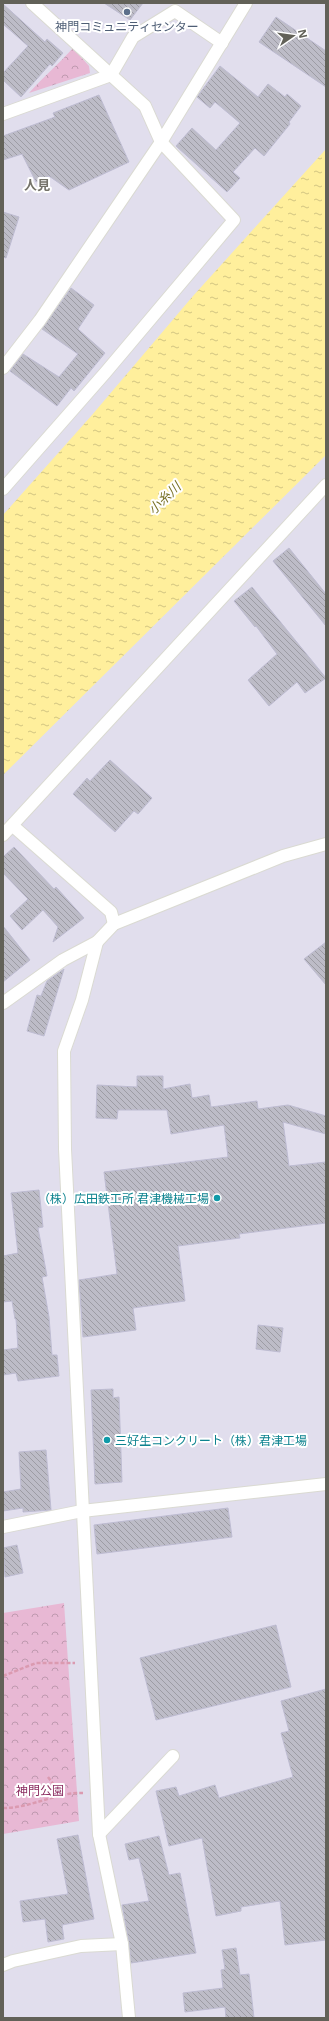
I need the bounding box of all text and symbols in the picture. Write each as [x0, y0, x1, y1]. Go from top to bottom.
marker: 神門コミュニティセンター [122, 7, 132, 17]
north arrow [273, 16, 313, 56]
place label: 神門コミュニティセンター [55, 18, 199, 35]
text: N [295, 28, 312, 40]
district label: 人見 [24, 176, 50, 194]
water label: 小糸川 [144, 477, 186, 518]
place label: （株）広田鉄工所 君津機械工場 [38, 1190, 209, 1207]
marker: （株）広田鉄工所 君津機械工場 [212, 1193, 222, 1203]
place label: 三好生コンクリート（株）君津工場 [115, 1432, 307, 1449]
marker: 三好生コンクリート（株）君津工場 [102, 1435, 112, 1445]
park label: 神門公園 [16, 1782, 64, 1799]

